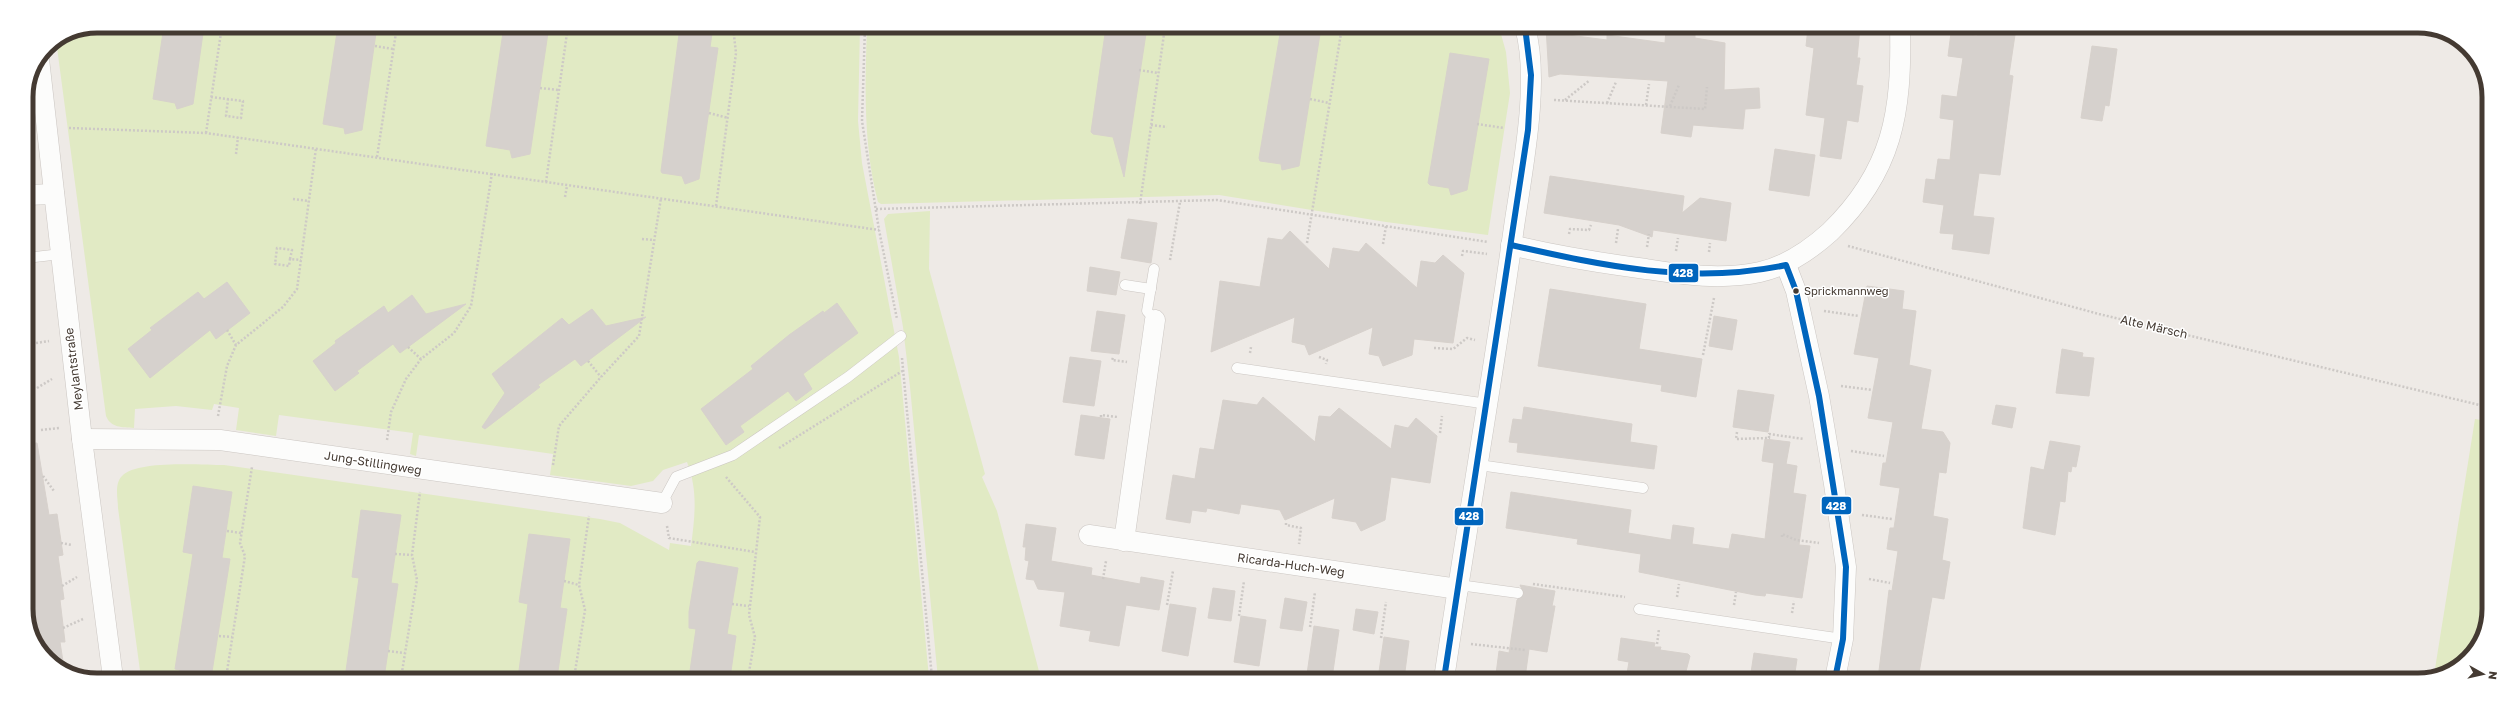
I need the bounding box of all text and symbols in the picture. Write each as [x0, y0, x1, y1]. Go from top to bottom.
line badge: 428 [1668, 263, 1699, 283]
text: 428 [1673, 266, 1693, 279]
place label: Sprickmannweg [1804, 284, 1889, 297]
marker: Sprickmannweg [1791, 286, 1801, 296]
street label: Alte Märsch [2119, 312, 2189, 341]
street label: Meylantstraße [61, 327, 86, 411]
street label: Jung-Stillingweg [323, 447, 423, 478]
line badge: 428 [1821, 496, 1852, 515]
text: 428 [1826, 499, 1846, 512]
line badge: 428 [1454, 507, 1484, 526]
text: 428 [1459, 509, 1479, 522]
street label: Ricarda-Huch-Weg [1236, 550, 1346, 579]
north arrow [2463, 654, 2503, 694]
text: N [2486, 670, 2500, 681]

